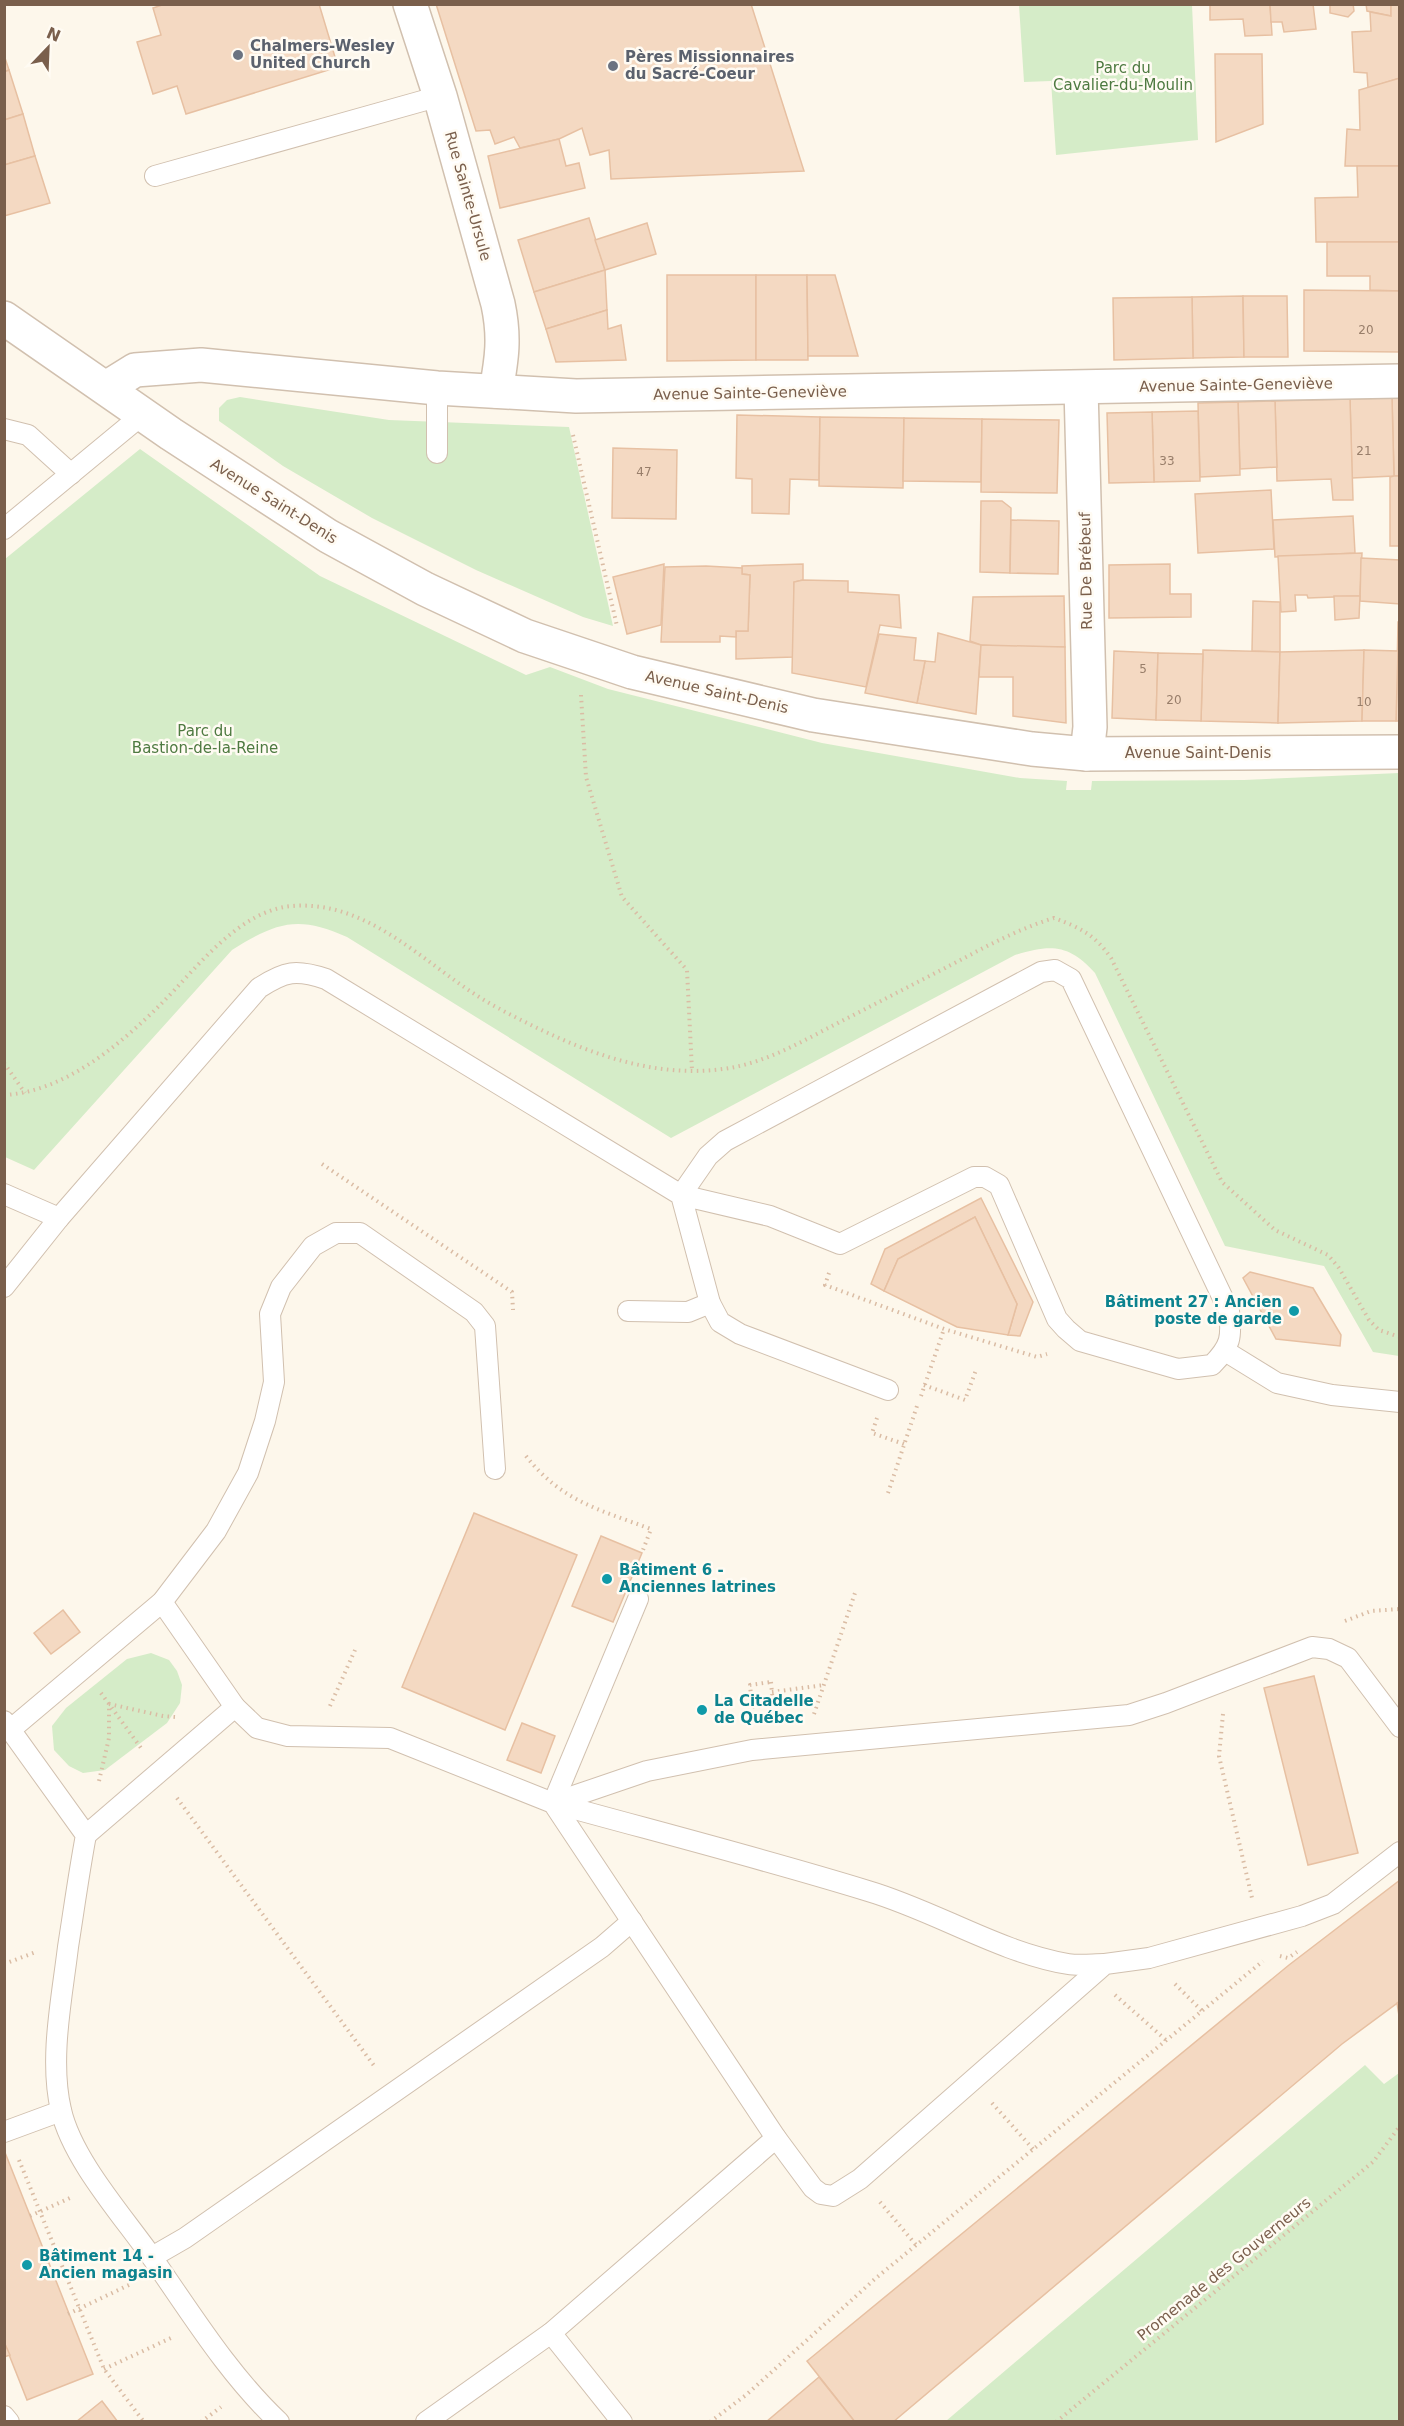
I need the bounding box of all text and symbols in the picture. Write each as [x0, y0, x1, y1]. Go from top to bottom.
north arrow [18, 18, 78, 78]
text: N [44, 23, 64, 46]
place label: Chalmers-Wesley United Church [250, 37, 395, 72]
marker: Chalmers-Wesley United Church [231, 48, 245, 62]
place label: Pères Missionnaires du Sacré-Coeur [625, 48, 794, 83]
marker: Pères Missionnaires du Sacré-Coeur [606, 59, 620, 73]
park label: Parc du Cavalier-du-Moulin [1053, 59, 1193, 94]
street label: Rue Sainte-Ursule [441, 129, 495, 263]
house number: 20 [1358, 323, 1374, 337]
street label: Avenue Sainte-Geneviève [1139, 374, 1333, 396]
street label: Avenue Sainte-Geneviève [653, 382, 847, 404]
house number: 21 [1356, 444, 1372, 458]
house number: 33 [1159, 454, 1175, 468]
street label: Avenue Saint-Denis [207, 455, 341, 548]
house number: 47 [636, 465, 652, 479]
street label: Rue De Brébeuf [1076, 511, 1096, 630]
house number: 5 [1139, 662, 1147, 676]
street label: Avenue Saint-Denis [644, 667, 791, 717]
house number: 20 [1166, 693, 1182, 707]
house number: 10 [1356, 695, 1372, 709]
park label: Parc du Bastion-de-la-Reine [132, 722, 278, 757]
street label: Avenue Saint-Denis [1125, 744, 1271, 762]
place label: Bâtiment 27 : Ancien poste de garde [1105, 1293, 1282, 1328]
marker: Bâtiment 27 : Ancien poste de garde [1287, 1304, 1301, 1318]
place label: Bâtiment 6 - Anciennes latrines [619, 1561, 776, 1596]
marker: Bâtiment 6 - Anciennes latrines [600, 1572, 614, 1586]
place label: La Citadelle de Québec [714, 1692, 814, 1727]
marker: La Citadelle de Québec [695, 1703, 709, 1717]
street label: Promenade des Gouverneurs [1134, 2193, 1314, 2345]
place label: Bâtiment 14 - Ancien magasin [39, 2247, 173, 2282]
marker: Bâtiment 14 - Ancien magasin [20, 2258, 34, 2272]

